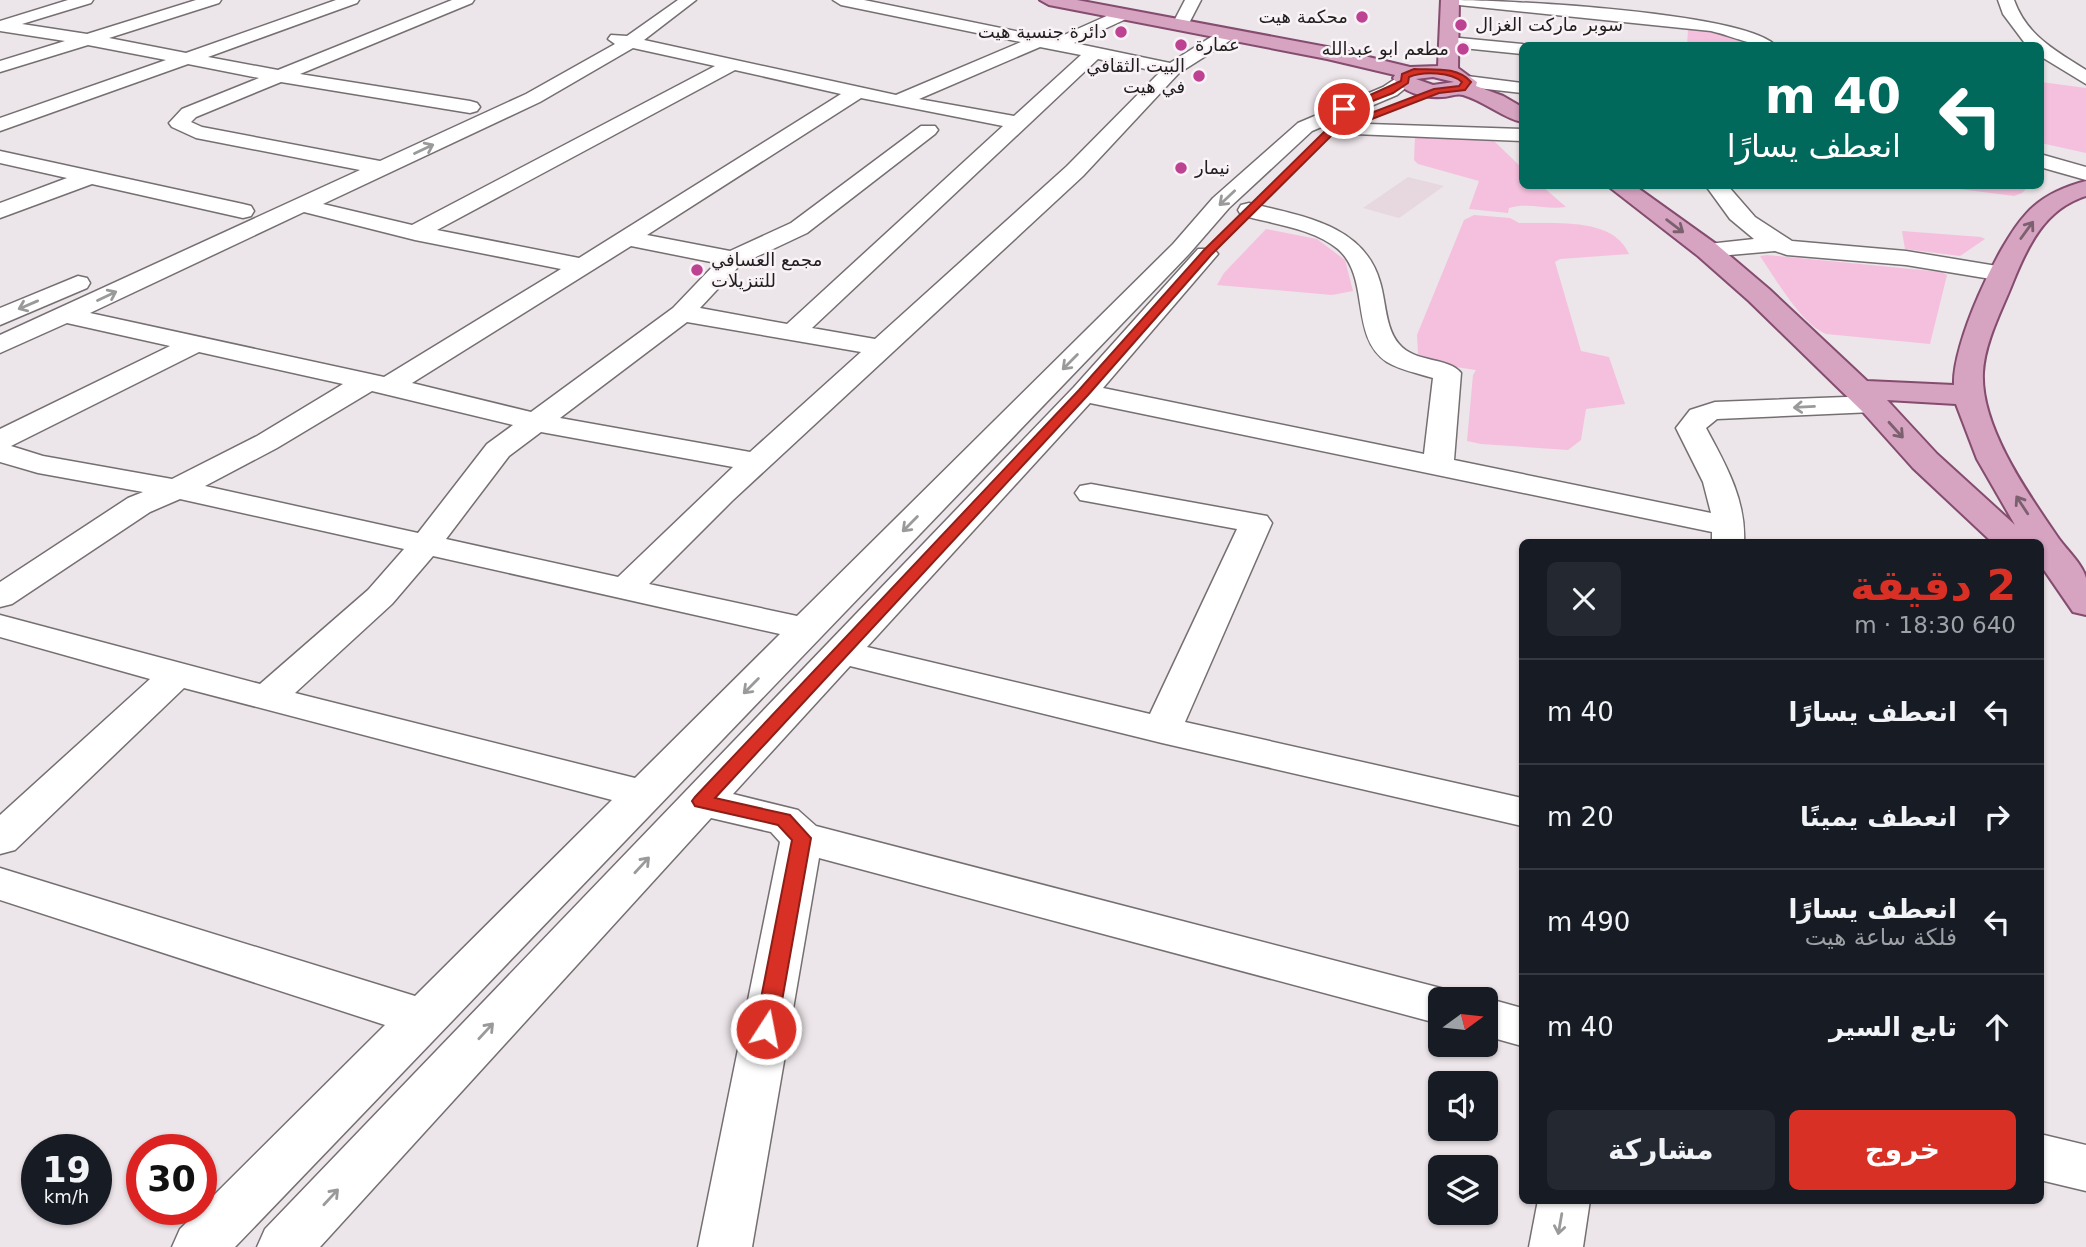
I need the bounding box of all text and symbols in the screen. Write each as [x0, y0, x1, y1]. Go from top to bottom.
place label: محكمة هيت [1258, 6, 1348, 27]
marker: محكمة هيت [1354, 9, 1370, 25]
place label: سوبر ماركت الغزال [1475, 14, 1623, 36]
marker: سوبر ماركت الغزال [1453, 17, 1469, 33]
place label: دائرة جنسية هيت [978, 21, 1107, 43]
marker: دائرة جنسية هيت [1113, 24, 1129, 40]
place label: عمارة [1195, 34, 1240, 55]
marker: عمارة [1173, 37, 1189, 53]
place label: مطعم ابو عبدالله [1321, 38, 1449, 60]
marker: مطعم ابو عبدالله [1455, 41, 1471, 57]
place label: البيت الثقافي في هيت [1086, 55, 1185, 98]
marker: البيت الثقافي في هيت [1191, 68, 1207, 84]
text: 40 m [1765, 68, 1901, 125]
icon: left [1925, 70, 2016, 161]
pin [1314, 79, 1374, 139]
icon: arrive [1325, 90, 1363, 128]
text: انعطف يسارًا [1727, 127, 1901, 165]
one-way arrow [413, 141, 434, 155]
place label: نيمار [1194, 157, 1230, 178]
marker: نيمار [1173, 160, 1189, 176]
one-way arrow [1219, 189, 1236, 206]
one-way arrow [1665, 218, 1684, 233]
one-way arrow [2020, 221, 2035, 240]
place label: مجمع العسافي للتنزيلات [711, 249, 822, 292]
marker: مجمع العسافي للتنزيلات [689, 262, 705, 278]
one-way arrow [95, 289, 117, 302]
one-way arrow [18, 299, 39, 312]
one-way arrow [1061, 353, 1078, 370]
one-way arrow [1793, 400, 1816, 413]
one-way arrow [1888, 420, 1904, 438]
one-way arrow [2014, 496, 2028, 516]
one-way arrow [902, 515, 919, 532]
text: 2 دقيقة [1850, 561, 2016, 610]
button: close [1547, 562, 1621, 636]
text: 640 m · 18:30 [1854, 612, 2016, 638]
one-way arrow [742, 677, 759, 694]
icon: left [1978, 693, 2016, 731]
text: 40 m [1547, 697, 1614, 727]
text: انعطف يسارًا [1788, 697, 1957, 727]
icon: right [1978, 798, 2016, 836]
text: 20 m [1547, 802, 1614, 832]
text: انعطف يمينًا [1800, 802, 1957, 832]
one-way arrow [633, 857, 650, 874]
text: انعطف يسارًا [1788, 894, 1957, 924]
icon: left [1978, 903, 2016, 941]
text: 490 m [1547, 907, 1630, 937]
text: فلكة ساعة هيت [1805, 924, 1957, 950]
north arrow [1428, 987, 1498, 1057]
map controls [1428, 987, 1498, 1225]
position arrow [729, 992, 803, 1066]
icon: ahead [1978, 1008, 2016, 1046]
text: 40 m [1547, 1012, 1614, 1042]
text: تابع السير [1829, 1012, 1957, 1042]
one-way arrow [478, 1023, 495, 1040]
button: sound [1428, 1071, 1498, 1141]
button: مشاركة [1547, 1110, 1775, 1190]
button: خروج [1789, 1110, 2016, 1190]
speed limit sign: 30 [126, 1134, 217, 1225]
text: 19 [42, 1150, 91, 1190]
button: layers [1428, 1155, 1498, 1225]
text: km/h [44, 1186, 89, 1207]
one-way arrow [322, 1189, 339, 1206]
one-way arrow [1553, 1212, 1566, 1235]

